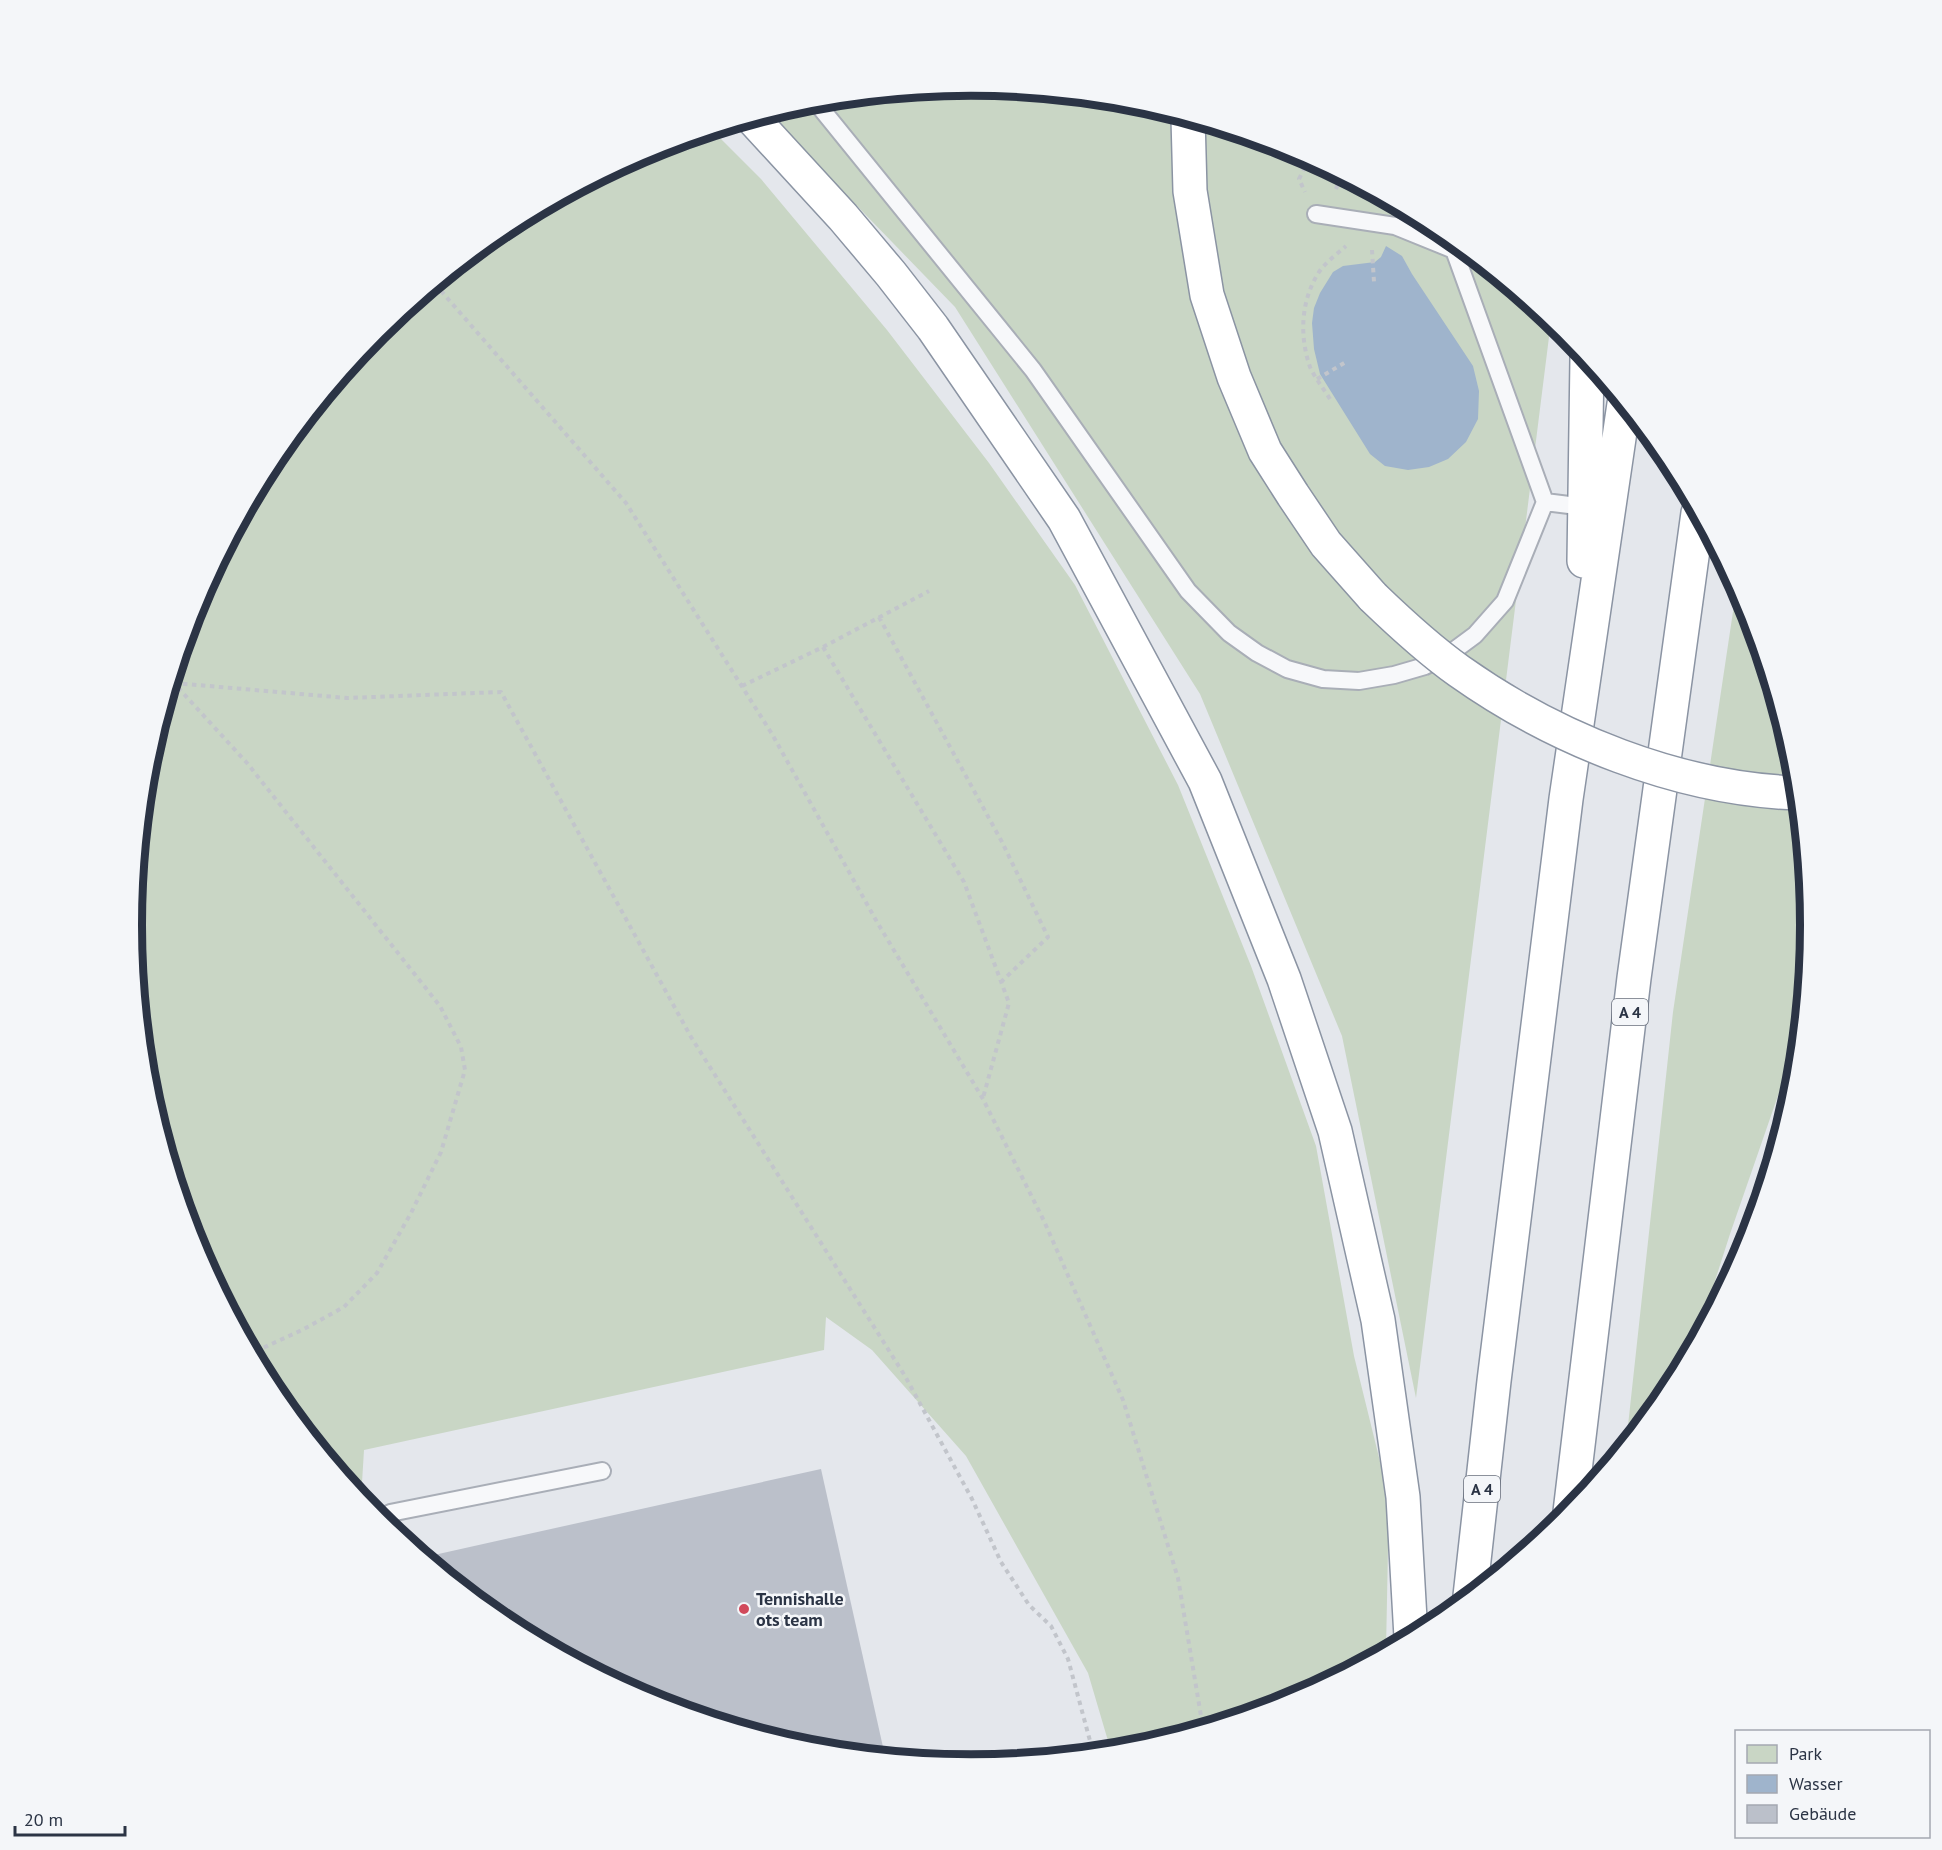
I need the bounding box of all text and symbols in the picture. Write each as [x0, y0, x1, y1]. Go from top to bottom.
road number: A 4 [1612, 999, 1648, 1025]
road number: A 4 [1464, 1476, 1500, 1502]
place label: Tennishalle ots team [756, 1587, 844, 1631]
marker: Tennishalle ots team [737, 1602, 751, 1616]
legend [1735, 1730, 1930, 1838]
text: Park [1789, 1742, 1822, 1765]
text: Wasser [1789, 1772, 1843, 1795]
scale bar [15, 1799, 124, 1837]
text: Gebäude [1789, 1802, 1856, 1825]
text: 20 m [24, 1808, 63, 1831]

